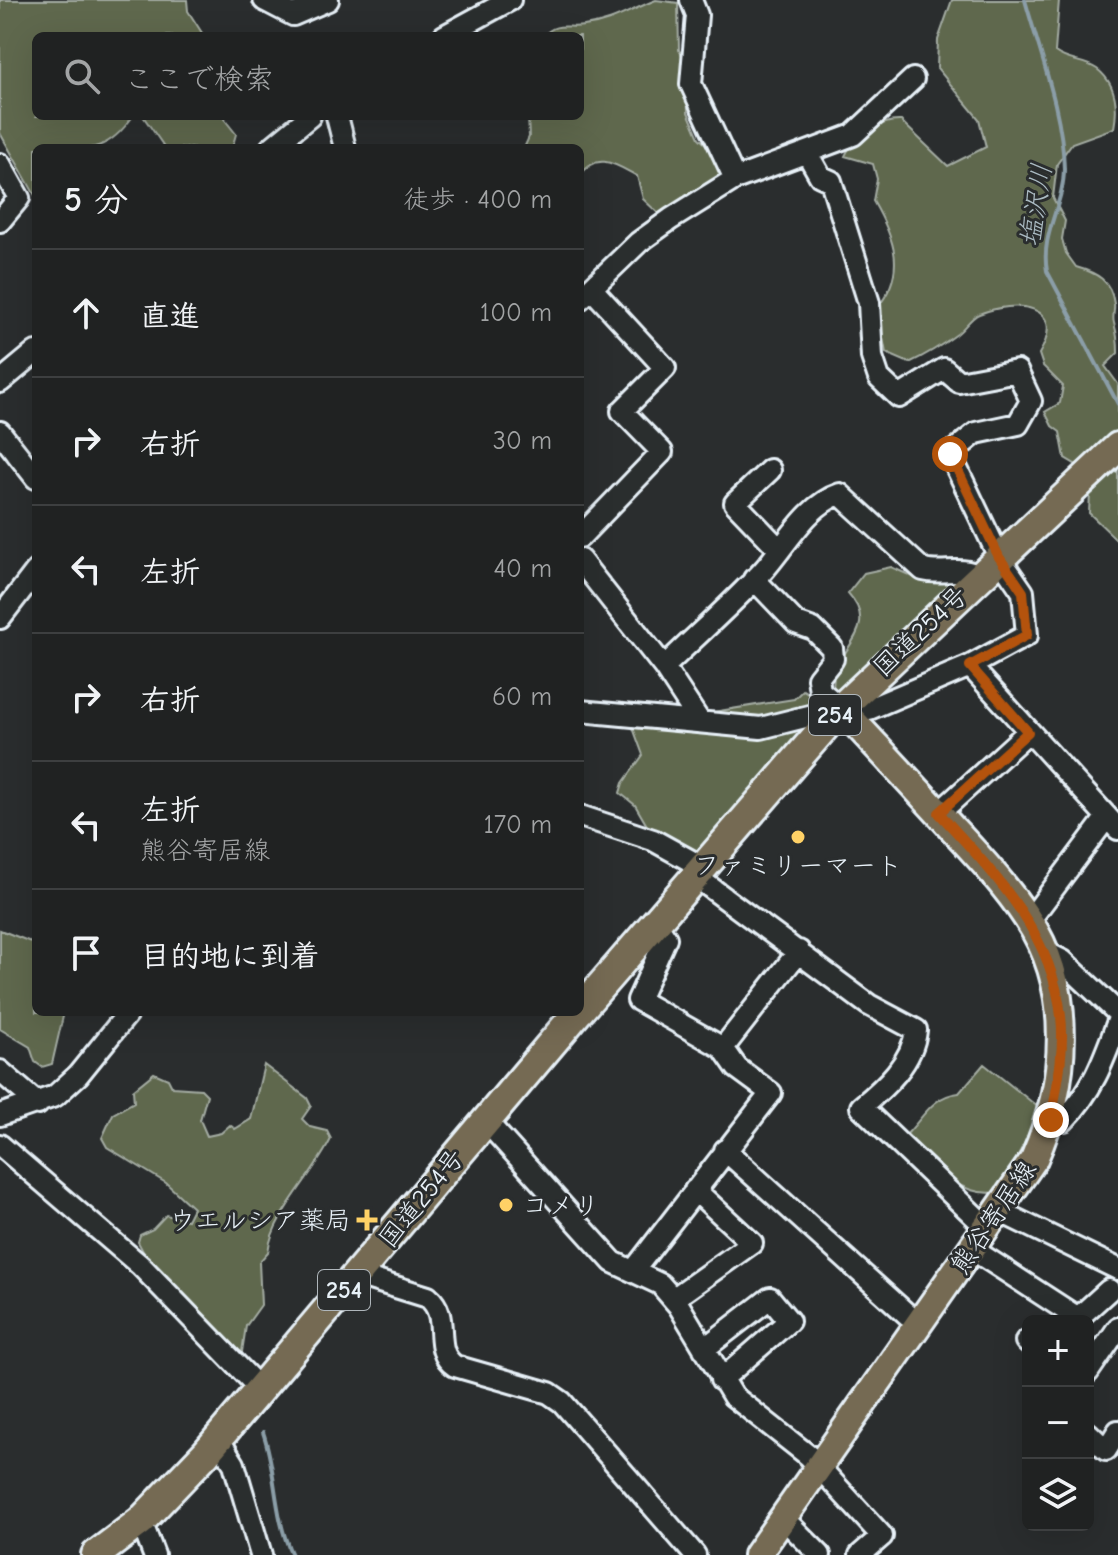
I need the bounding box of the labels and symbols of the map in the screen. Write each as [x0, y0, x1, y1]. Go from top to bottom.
water label: 塩沢川 [1014, 161, 1058, 249]
route start [932, 436, 968, 472]
street label: 国道254号 [867, 580, 974, 683]
road number: 254 [809, 695, 861, 735]
marker: ファミリーマート [789, 828, 807, 846]
place label: ファミリーマート [694, 851, 902, 881]
route end [1033, 1102, 1069, 1138]
street label: 国道254号 [373, 1143, 471, 1254]
street label: 熊谷寄居線 [945, 1155, 1043, 1280]
place label: コメリ [522, 1191, 600, 1221]
marker: コメリ [497, 1196, 515, 1214]
place label: ウエルシア薬局 [169, 1206, 351, 1236]
marker: ウエルシア薬局 [358, 1211, 376, 1229]
road number: 254 [318, 1270, 370, 1310]

